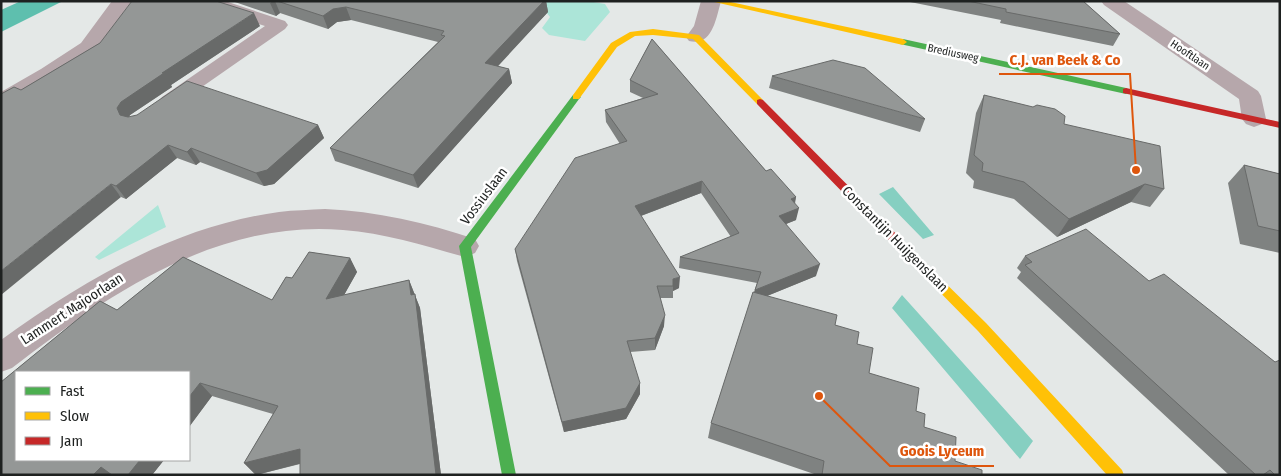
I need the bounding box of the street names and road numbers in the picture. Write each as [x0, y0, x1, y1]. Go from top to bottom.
street label: Hooftlaan [1168, 37, 1212, 73]
street label: Brediusweg [926, 41, 981, 65]
street label: Vossiuslaan [457, 164, 511, 228]
street label: Constantijn Huijgenslaan [839, 183, 951, 295]
street label: Lammert Majoorlaan [18, 270, 126, 348]

